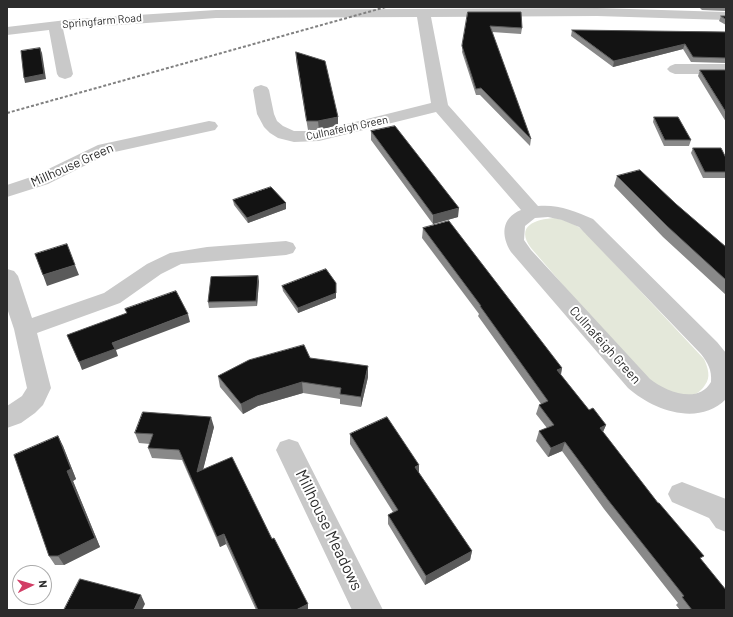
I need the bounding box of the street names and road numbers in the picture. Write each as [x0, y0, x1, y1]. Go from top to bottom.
street label: Springfarm Road [62, 11, 142, 31]
street label: Cullnafeigh Green [305, 113, 389, 143]
street label: Millhouse Green [28, 140, 116, 190]
street label: Cullnafeigh Green [566, 303, 644, 387]
street label: Millhouse Meadows [291, 466, 367, 594]

